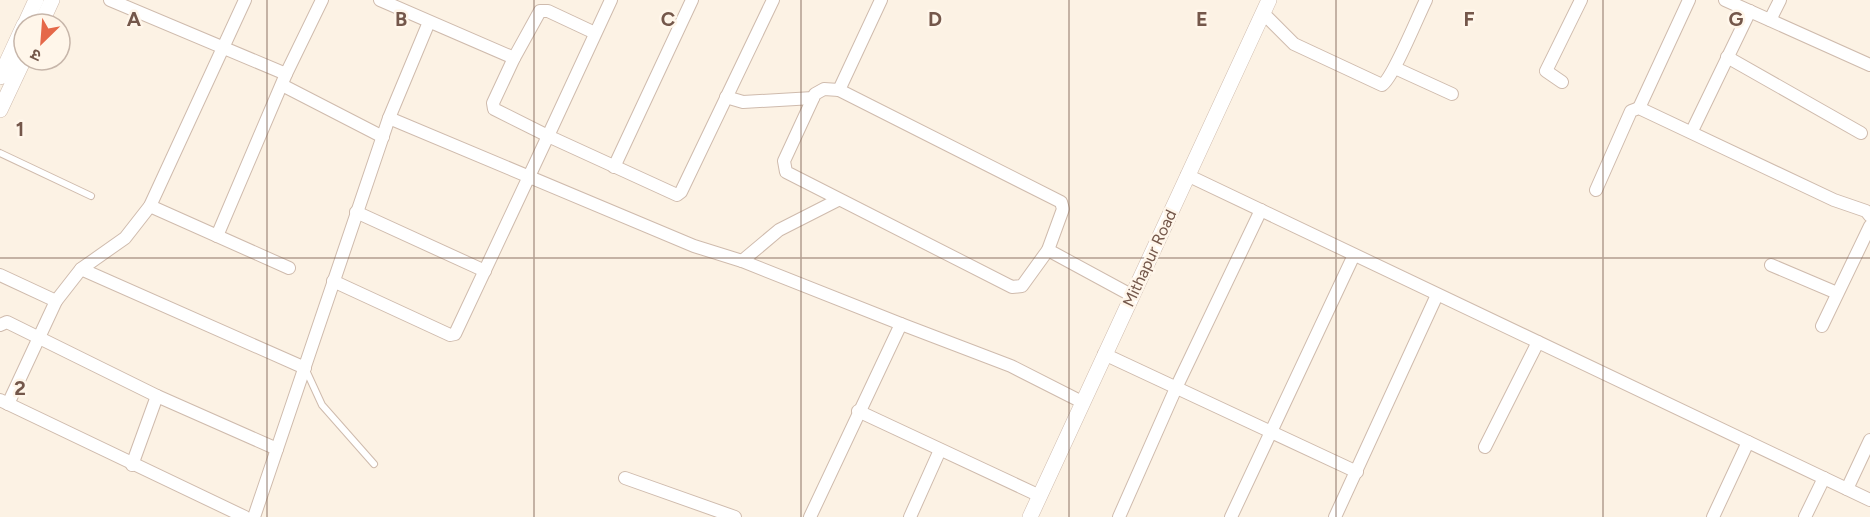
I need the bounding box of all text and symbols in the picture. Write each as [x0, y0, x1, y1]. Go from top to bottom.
text: A [127, 7, 142, 31]
text: B [395, 7, 407, 31]
text: C [661, 7, 675, 31]
text: D [928, 7, 942, 31]
text: E [1196, 7, 1208, 31]
text: F [1463, 7, 1475, 31]
text: G [1729, 7, 1744, 31]
north arrow [12, 12, 72, 72]
text: उ [27, 44, 44, 66]
text: 1 [16, 117, 24, 141]
street label: Mithapur Road [1119, 207, 1180, 310]
text: 2 [14, 376, 26, 400]

